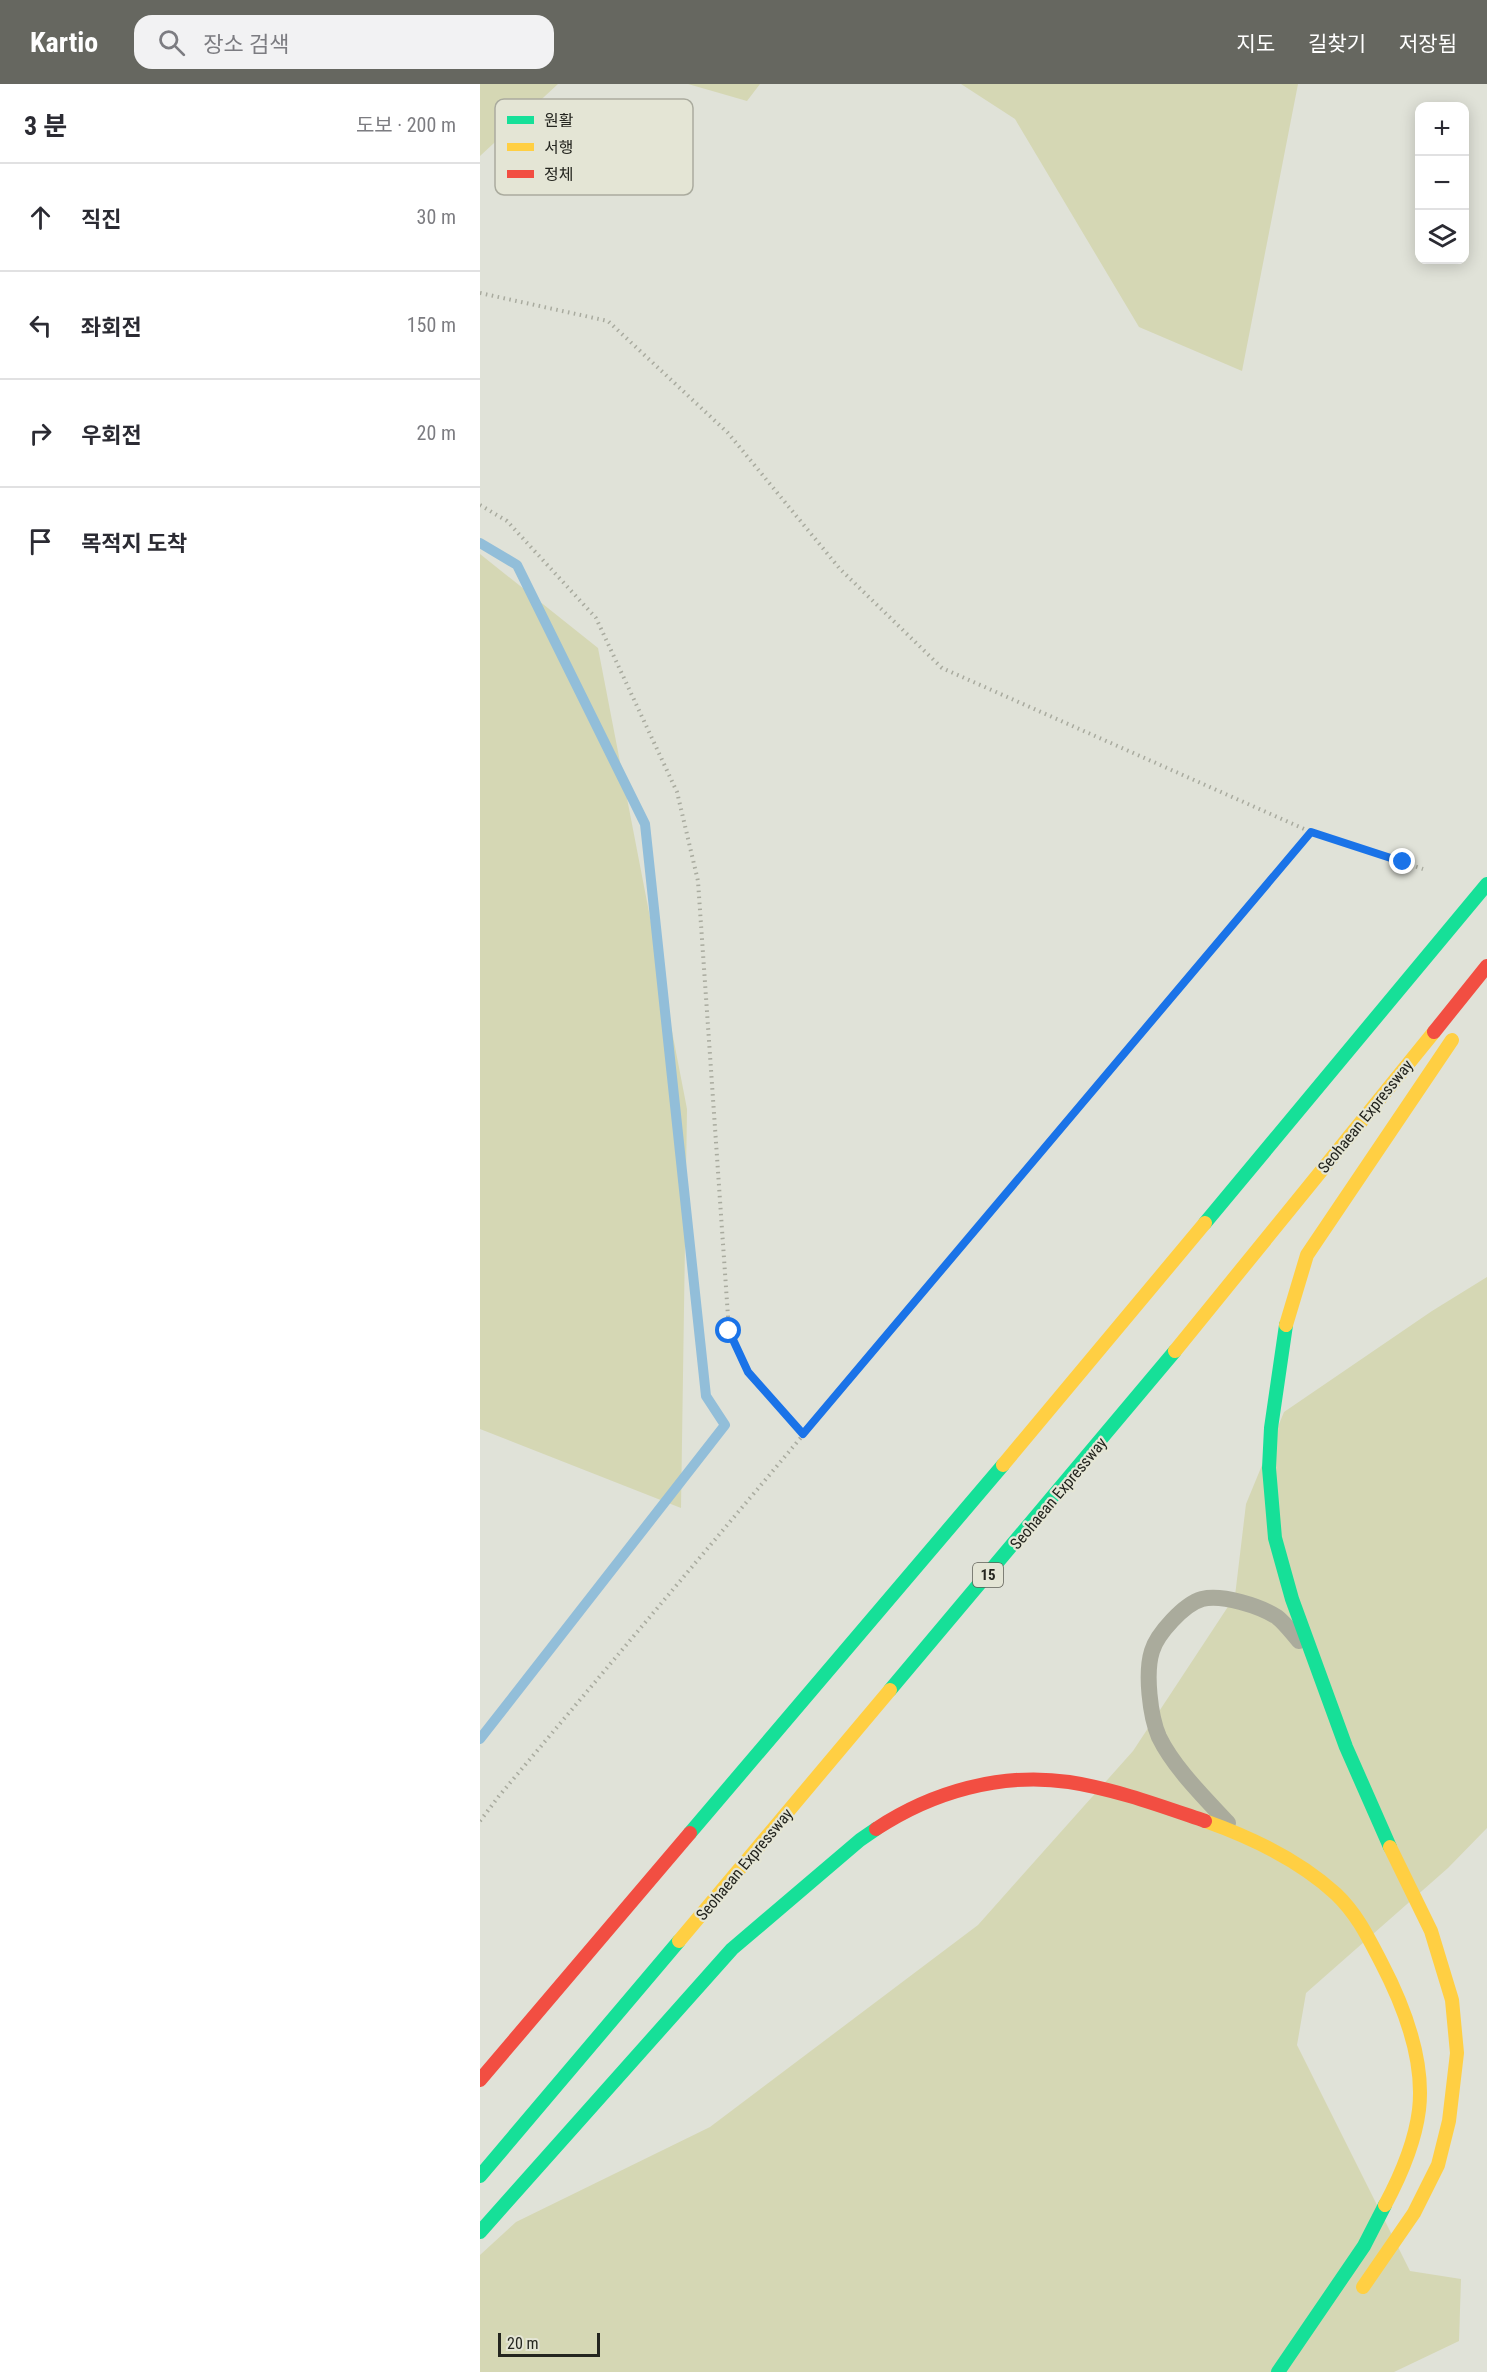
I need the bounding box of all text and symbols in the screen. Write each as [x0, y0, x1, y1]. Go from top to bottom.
search box [134, 15, 554, 69]
text: Kartio [30, 26, 98, 59]
icon: search [155, 26, 188, 59]
text: 장소 검색 [203, 32, 289, 57]
text: 지도 [1236, 32, 1275, 56]
text: 길찾기 [1308, 32, 1366, 56]
text: 저장됨 [1399, 32, 1457, 56]
legend [495, 99, 693, 195]
map controls [1415, 102, 1469, 264]
button: + [1415, 102, 1469, 156]
text: 3 분 [24, 111, 67, 141]
text: 원활 [544, 111, 574, 130]
text: 도보 · 200 m [356, 113, 456, 137]
text: 서행 [544, 138, 573, 157]
button: − [1415, 156, 1469, 210]
text: 정체 [544, 165, 573, 184]
icon: ahead [24, 201, 57, 234]
text: 30 m [417, 205, 456, 229]
text: 직진 [81, 207, 121, 232]
button: layers [1415, 210, 1469, 264]
icon: left [24, 309, 57, 342]
text: 150 m [407, 313, 456, 337]
text: 좌회전 [81, 315, 142, 340]
icon: right [24, 417, 57, 450]
text: 20 m [417, 421, 456, 445]
text: 우회전 [81, 423, 142, 448]
icon: arrive [24, 525, 57, 558]
text: 목적지 도착 [81, 531, 187, 556]
route end [1389, 848, 1415, 874]
street label: Seohaean Expressway [1314, 1056, 1417, 1177]
route start [715, 1317, 741, 1343]
street label: Seohaean Expressway [1006, 1433, 1111, 1553]
road number: 15 [973, 1563, 1003, 1587]
street label: Seohaean Expressway [692, 1804, 797, 1924]
scale bar [498, 2330, 600, 2358]
text: 20 m [507, 2334, 539, 2353]

